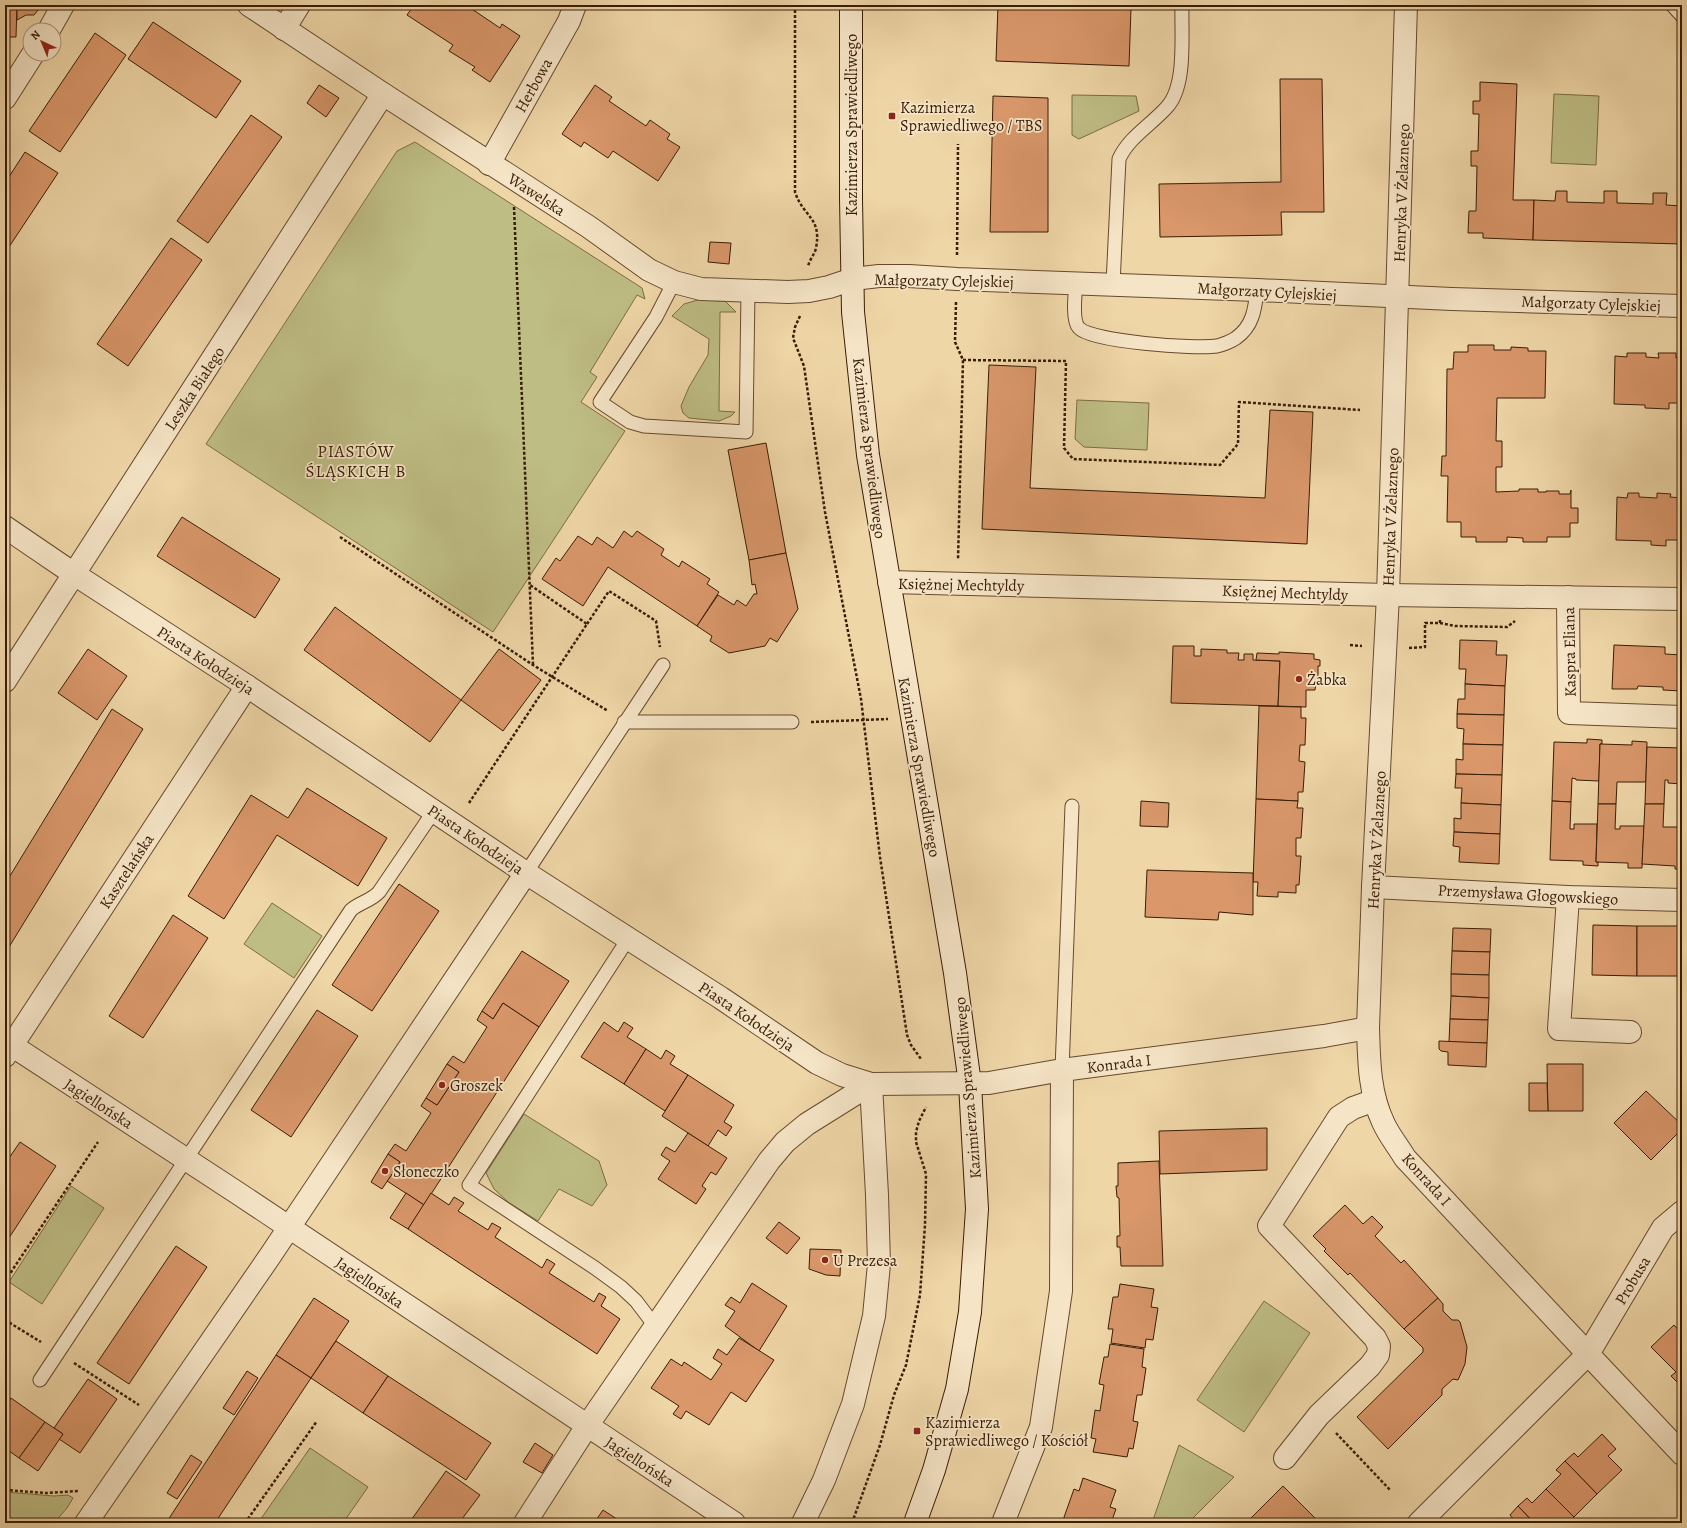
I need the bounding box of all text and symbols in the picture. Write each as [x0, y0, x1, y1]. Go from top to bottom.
north arrow [22, 22, 62, 62]
text: N [27, 27, 43, 43]
street label: Kazimierza Sprawiedliwego [841, 34, 863, 216]
street label: Herbowa [510, 54, 558, 117]
place label: Kazimierza Sprawiedliwego / TBS [900, 97, 1042, 137]
marker: Kazimierza Sprawiedliwego / TBS [887, 111, 897, 121]
street label: Henryka V Żelaznego [1389, 123, 1415, 263]
street label: Wawelska [503, 168, 570, 222]
street label: Małgorzaty Cylejskiej [874, 269, 1014, 293]
street label: Małgorzaty Cylejskiej [1197, 277, 1337, 307]
street label: Małgorzaty Cylejskiej [1521, 291, 1661, 317]
street label: Leszka Białego [159, 342, 230, 435]
street label: Kazimierza Sprawiedliwego [847, 356, 891, 540]
district label: PIASTÓW ŚLĄSKICH B [306, 440, 406, 483]
street label: Henryka V Żelaznego [1378, 447, 1404, 587]
street label: Księżnej Mechtyldy [898, 573, 1025, 597]
street label: Księżnej Mechtyldy [1221, 580, 1349, 606]
street label: Kaspra Eliana [1558, 606, 1582, 697]
street label: Piasta Kołodzieja [153, 621, 259, 701]
place label: Żabka [1307, 669, 1347, 691]
marker: Żabka [1294, 674, 1304, 684]
street label: Kazimierza Sprawiedliwego [892, 675, 946, 859]
street label: Henryka V Żelaznego [1362, 770, 1392, 910]
street label: Piasta Kołodzieja [423, 799, 528, 881]
street label: Kasztelańska [94, 829, 160, 913]
street label: Przemysława Głogowskiego [1437, 879, 1619, 911]
street label: Piasta Kołodzieja [694, 976, 799, 1058]
street label: Kazimierza Sprawiedliwego [949, 996, 987, 1180]
street label: Konrada I [1086, 1049, 1153, 1079]
street label: Jagiellońska [60, 1073, 138, 1135]
place label: Groszek [450, 1075, 503, 1097]
marker: Groszek [437, 1080, 447, 1090]
street label: Konrada I [1396, 1148, 1456, 1211]
place label: Słoneczko [393, 1161, 459, 1183]
marker: Słoneczko [380, 1166, 390, 1176]
place label: U Prezesa [833, 1250, 898, 1272]
street label: Jagiellońska [331, 1252, 408, 1314]
street label: Probusa [1610, 1252, 1656, 1309]
marker: U Prezesa [820, 1255, 830, 1265]
place label: Kazimierza Sprawiedliwego / Kościół [925, 1412, 1089, 1452]
marker: Kazimierza Sprawiedliwego / Kościół [912, 1426, 922, 1436]
street label: Jagiellońska [601, 1431, 679, 1493]

